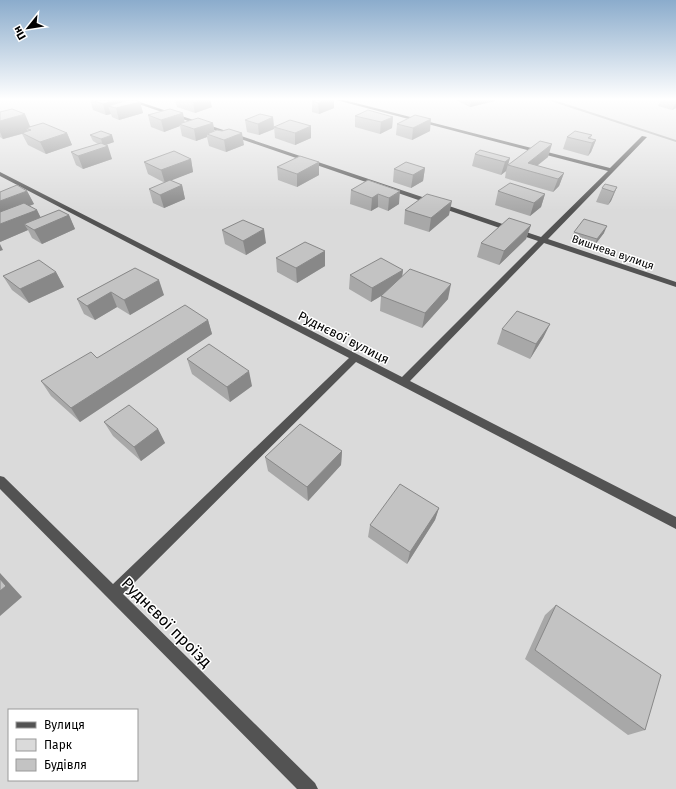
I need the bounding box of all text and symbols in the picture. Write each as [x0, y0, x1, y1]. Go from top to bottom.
north arrow [8, 8, 48, 48]
text: Пн [11, 24, 29, 42]
street label: Вишнева вулиця [570, 232, 656, 273]
street label: Руднєвої вулиця [296, 308, 392, 367]
street label: Руднєвої проїзд [118, 573, 216, 671]
legend [8, 709, 138, 781]
text: Вулиця [44, 718, 85, 732]
text: Парк [44, 738, 73, 752]
text: Будівля [44, 758, 87, 772]

